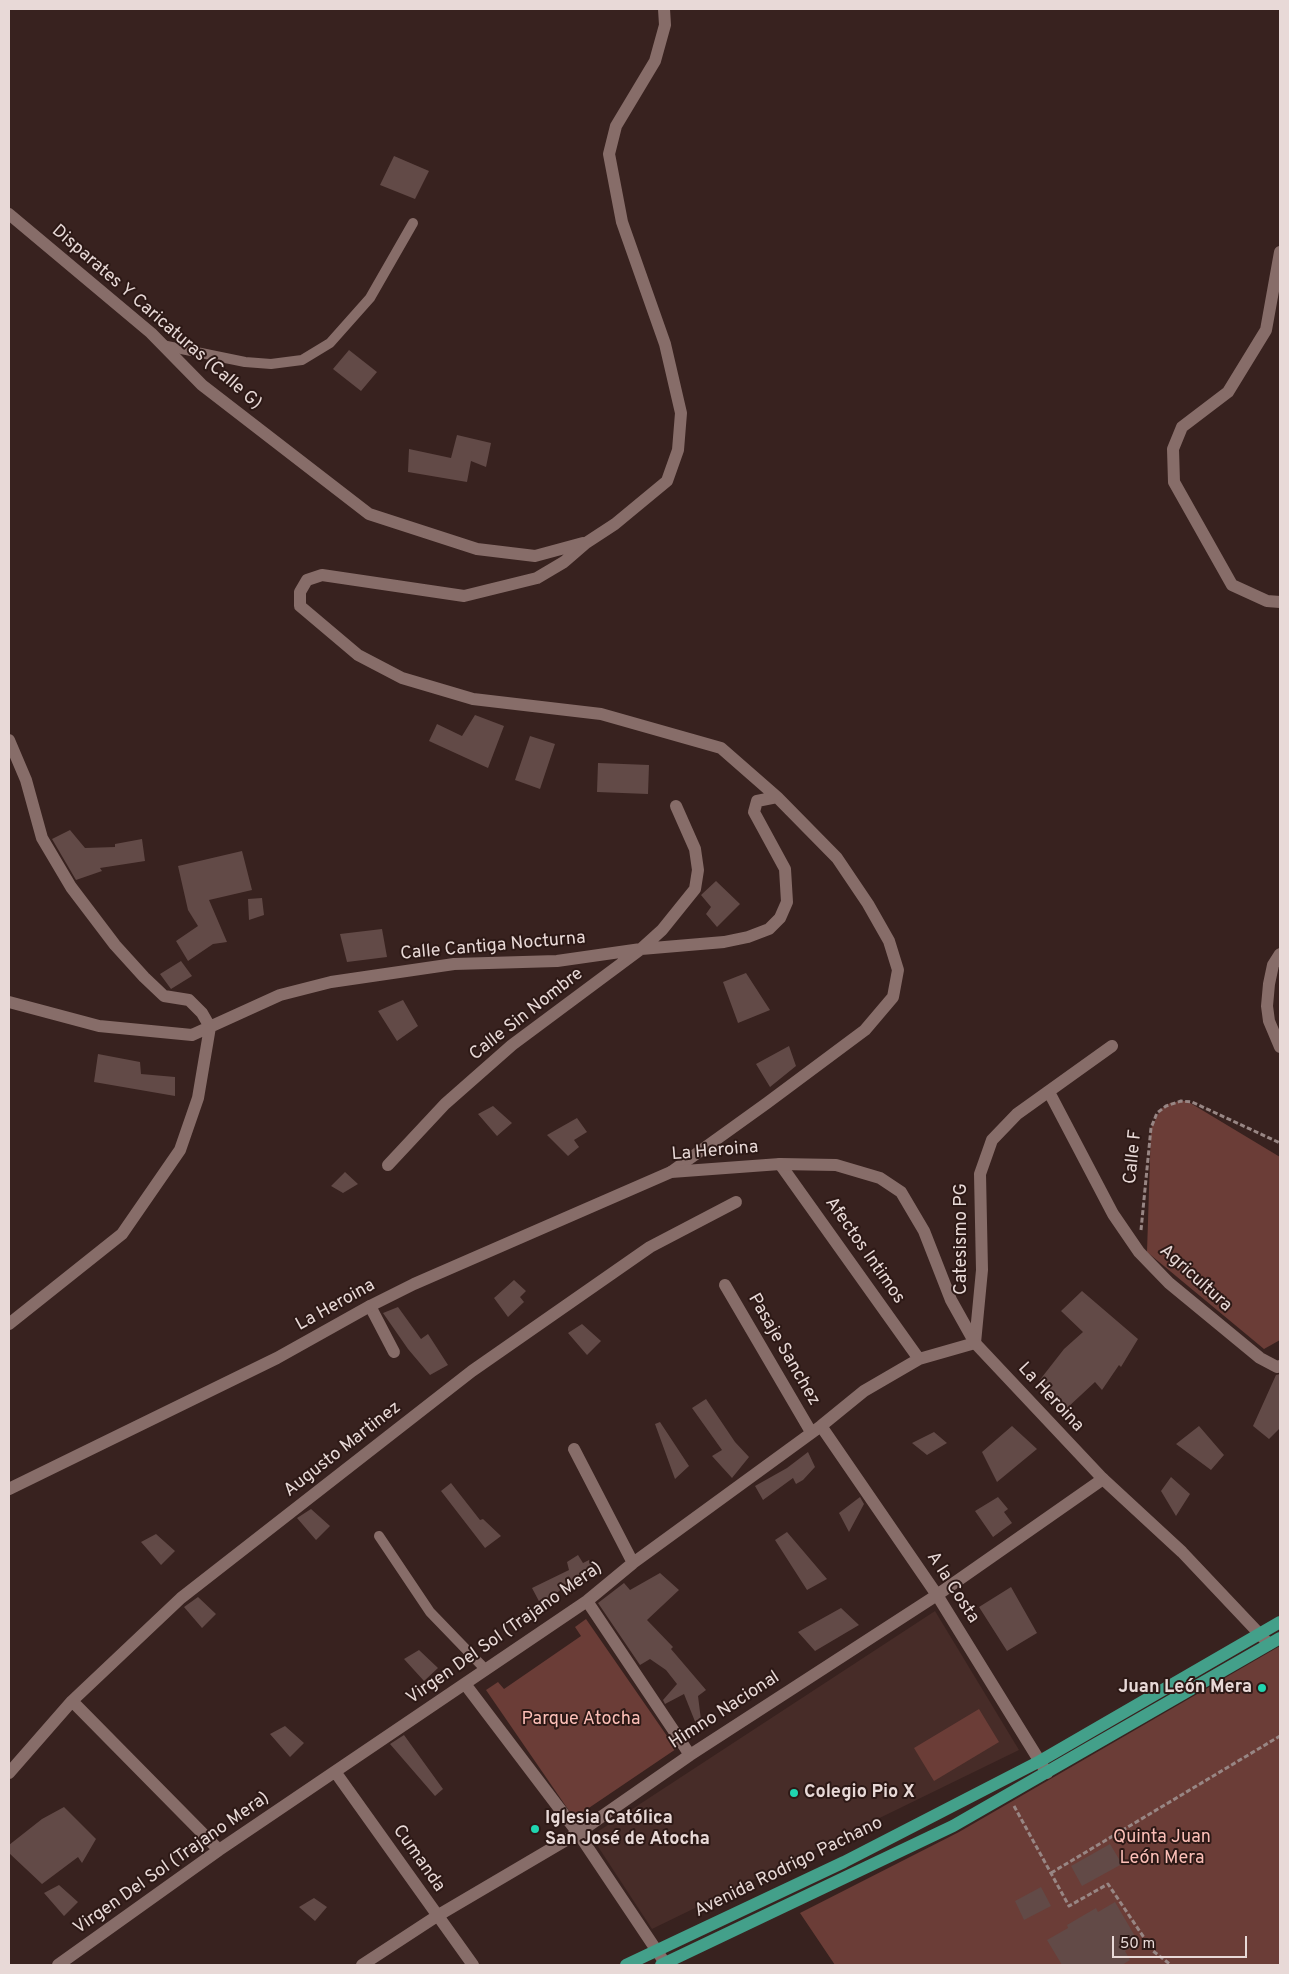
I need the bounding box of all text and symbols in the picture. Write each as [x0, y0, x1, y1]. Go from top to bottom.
street label: Disparates Y Caricaturas (Calle G) [47, 221, 265, 415]
street label: Calle Cantiga Nocturna [400, 928, 586, 966]
street label: Calle Sin Nombre [466, 964, 588, 1066]
street label: Calle F [1120, 1129, 1148, 1185]
street label: La Heroina [671, 1137, 759, 1167]
street label: Catesismo PG [951, 1183, 973, 1295]
street label: Afectos Intimos [819, 1193, 909, 1309]
street label: Agricultura [1154, 1241, 1236, 1317]
street label: La Heroina [293, 1275, 379, 1337]
street label: Pasaje Sanchez [742, 1290, 824, 1410]
street label: La Heroina [1012, 1359, 1088, 1437]
street label: Augusto Martinez [280, 1398, 406, 1502]
street label: A la Costa [921, 1548, 983, 1628]
street label: Virgen Del Sol (Trajano Mera) [403, 1558, 607, 1710]
street label: Himno Nacional [666, 1667, 784, 1755]
place label: Juan León Mera [1118, 1677, 1252, 1699]
marker: Juan León Mera [1256, 1682, 1268, 1694]
park label: Parque Atocha [522, 1709, 640, 1731]
place label: Colegio Pio X [804, 1782, 915, 1804]
marker: Colegio Pio X [788, 1787, 800, 1799]
street label: Virgen Del Sol (Trajano Mera) [70, 1788, 274, 1940]
place label: Iglesia Católica San José de Atocha [545, 1808, 710, 1850]
street label: Avenida Rodrigo Pachano [691, 1813, 887, 1923]
street label: Cumanda [387, 1821, 449, 1897]
marker: Iglesia Católica San José de Atocha [529, 1823, 541, 1835]
park label: Quinta Juan León Mera [1113, 1827, 1211, 1870]
scale bar [1114, 1926, 1249, 1958]
text: 50 m [1120, 1935, 1155, 1954]

